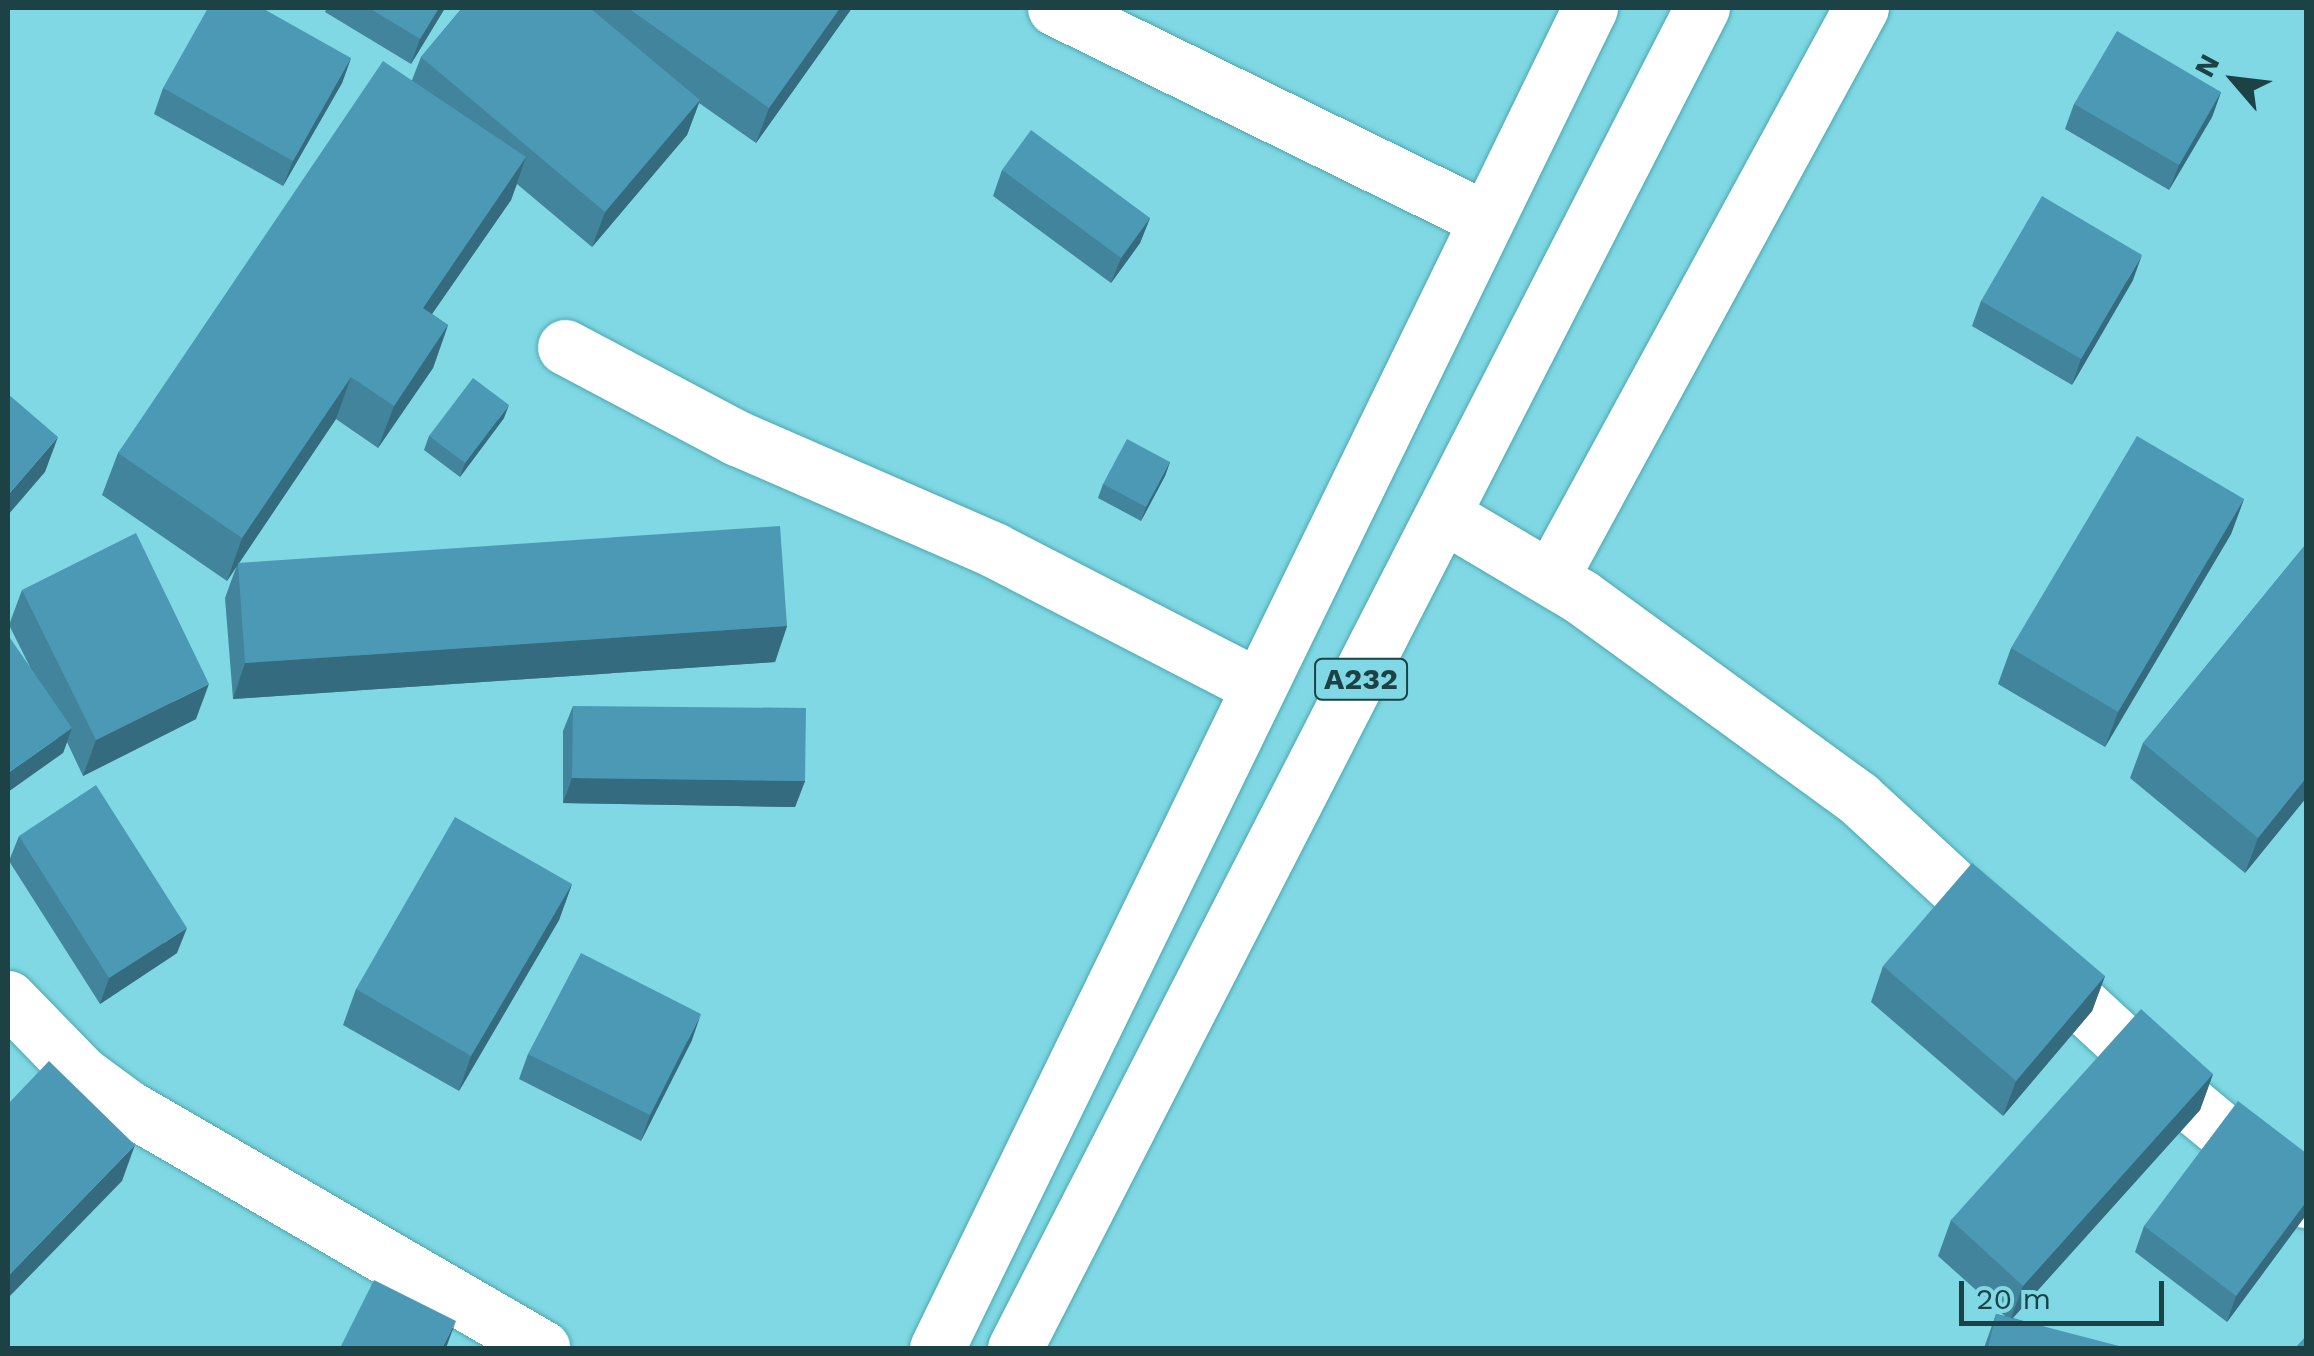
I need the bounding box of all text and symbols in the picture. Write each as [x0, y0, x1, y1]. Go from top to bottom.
north arrow [2184, 30, 2284, 130]
text: N [2188, 49, 2227, 83]
road number: A232 [1314, 654, 1408, 704]
scale bar [1964, 1261, 2169, 1323]
text: 20 m [1976, 1281, 2051, 1316]

